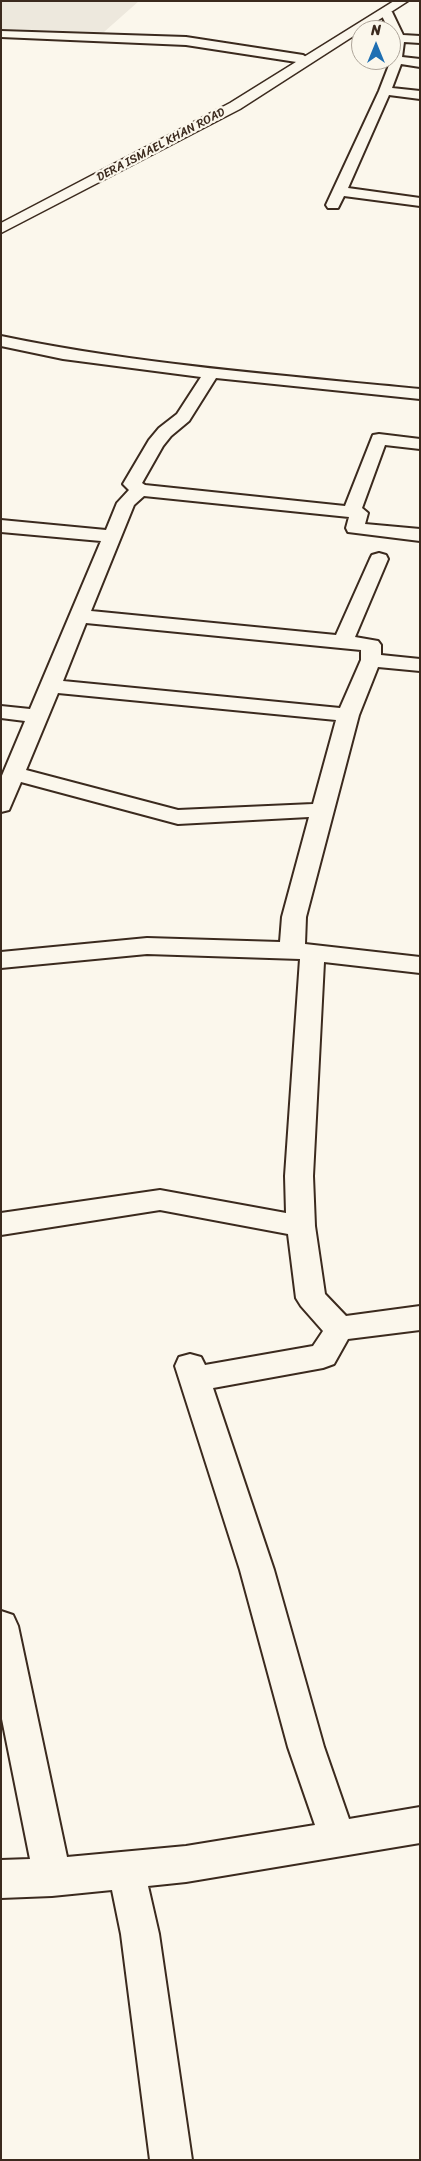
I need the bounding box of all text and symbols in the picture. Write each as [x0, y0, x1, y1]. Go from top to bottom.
text: N [371, 18, 381, 43]
north arrow [351, 20, 401, 70]
street label: DERA ISMAEL KHAN ROAD [95, 105, 227, 185]

